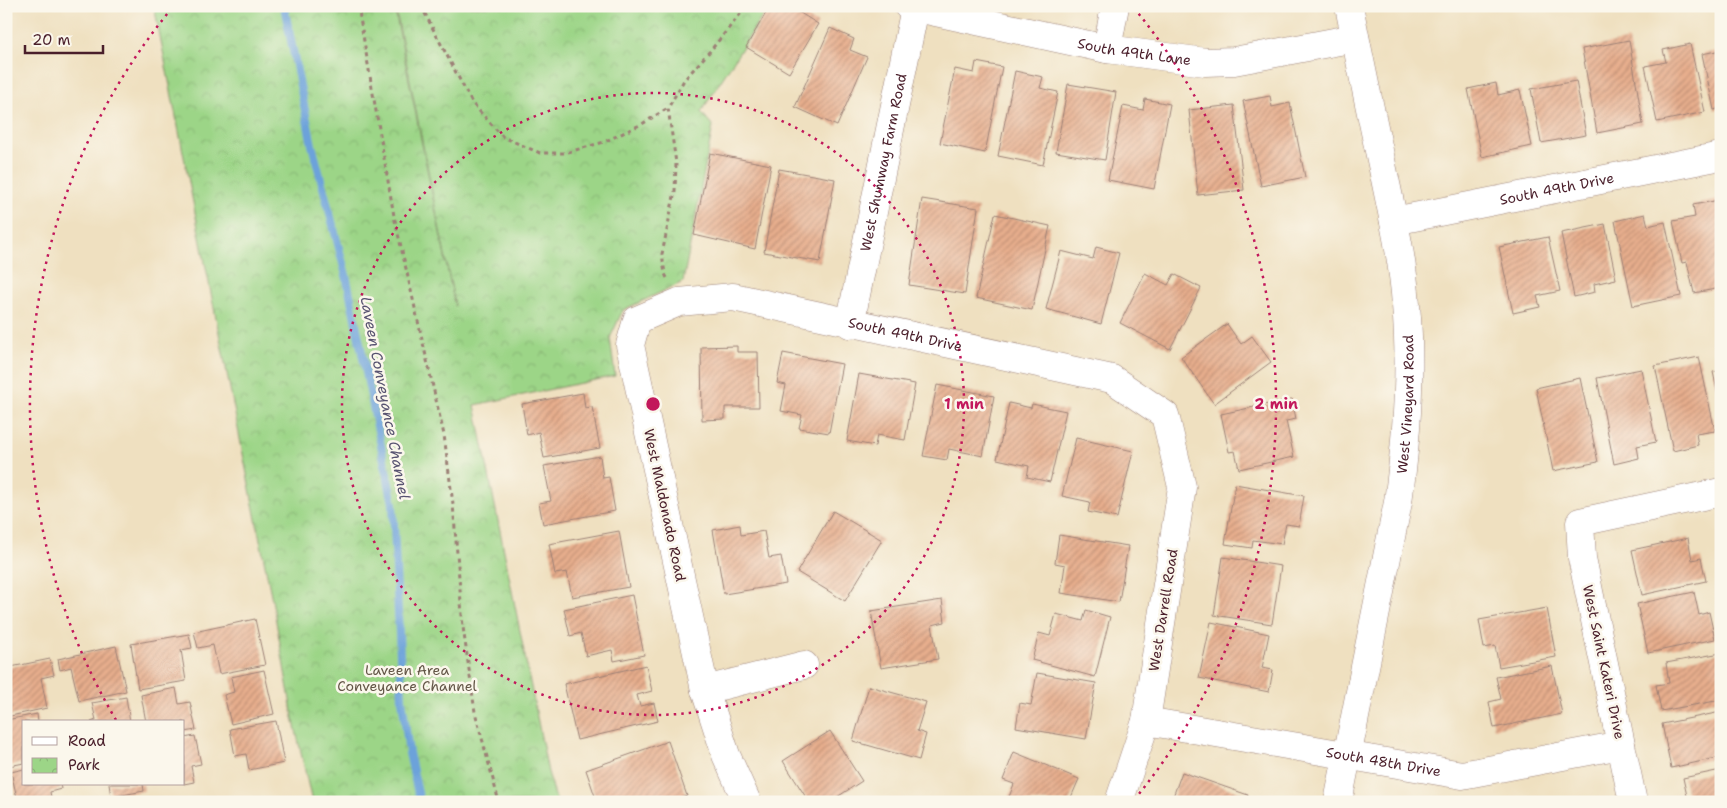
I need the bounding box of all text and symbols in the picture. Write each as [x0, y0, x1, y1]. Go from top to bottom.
scale bar [25, 22, 102, 54]
text: 20 m [32, 30, 71, 50]
street label: South 49th Lane [1076, 34, 1192, 69]
street label: West Shumway Farm Road [856, 72, 910, 253]
street label: South 49th Drive [1498, 168, 1616, 209]
water label: Laveen Conveyance Channel [355, 295, 415, 501]
street label: South 49th Drive [847, 313, 964, 355]
street label: West Vineyard Road [1393, 334, 1418, 475]
text: 1 min [944, 394, 984, 414]
text: 2 min [1254, 394, 1298, 414]
centre of rings [644, 395, 662, 413]
street label: West Maldonado Road [640, 427, 690, 583]
street label: West Darrell Road [1144, 547, 1182, 673]
street label: West Saint Kateri Drive [1579, 583, 1629, 741]
park label: Laveen Area Conveyance Channel [337, 661, 478, 695]
legend [22, 720, 185, 786]
text: Road [68, 731, 106, 751]
street label: South 48th Drive [1325, 743, 1443, 780]
text: Park [68, 755, 100, 775]

